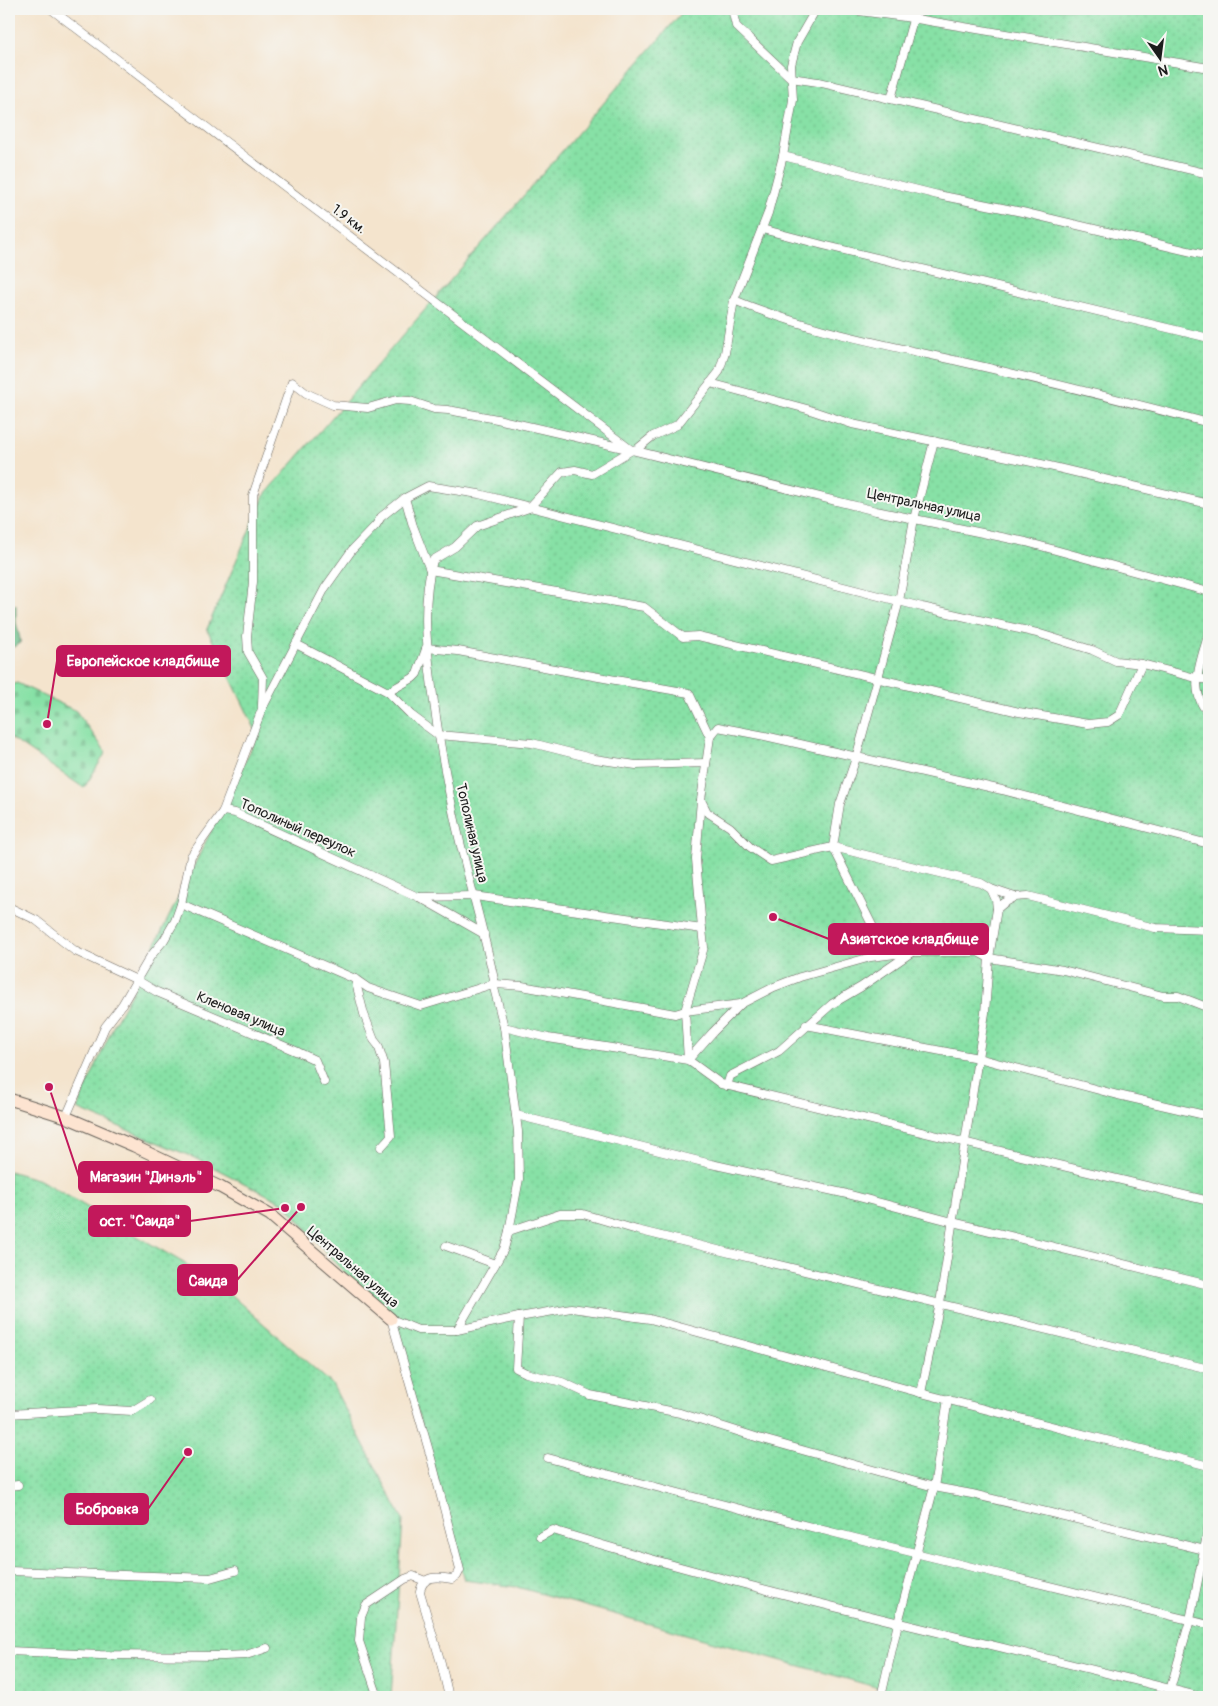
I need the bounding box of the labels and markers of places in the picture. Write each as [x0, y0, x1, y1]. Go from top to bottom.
callout: Европейское кладбище [57, 646, 230, 676]
callout: Азиатское кладбище [829, 924, 988, 954]
callout: Магазин "Динэль" [79, 1162, 212, 1192]
callout: ост. "Саида" [89, 1206, 190, 1236]
callout: Саида [178, 1265, 237, 1295]
callout: Бобровка [65, 1494, 148, 1524]

